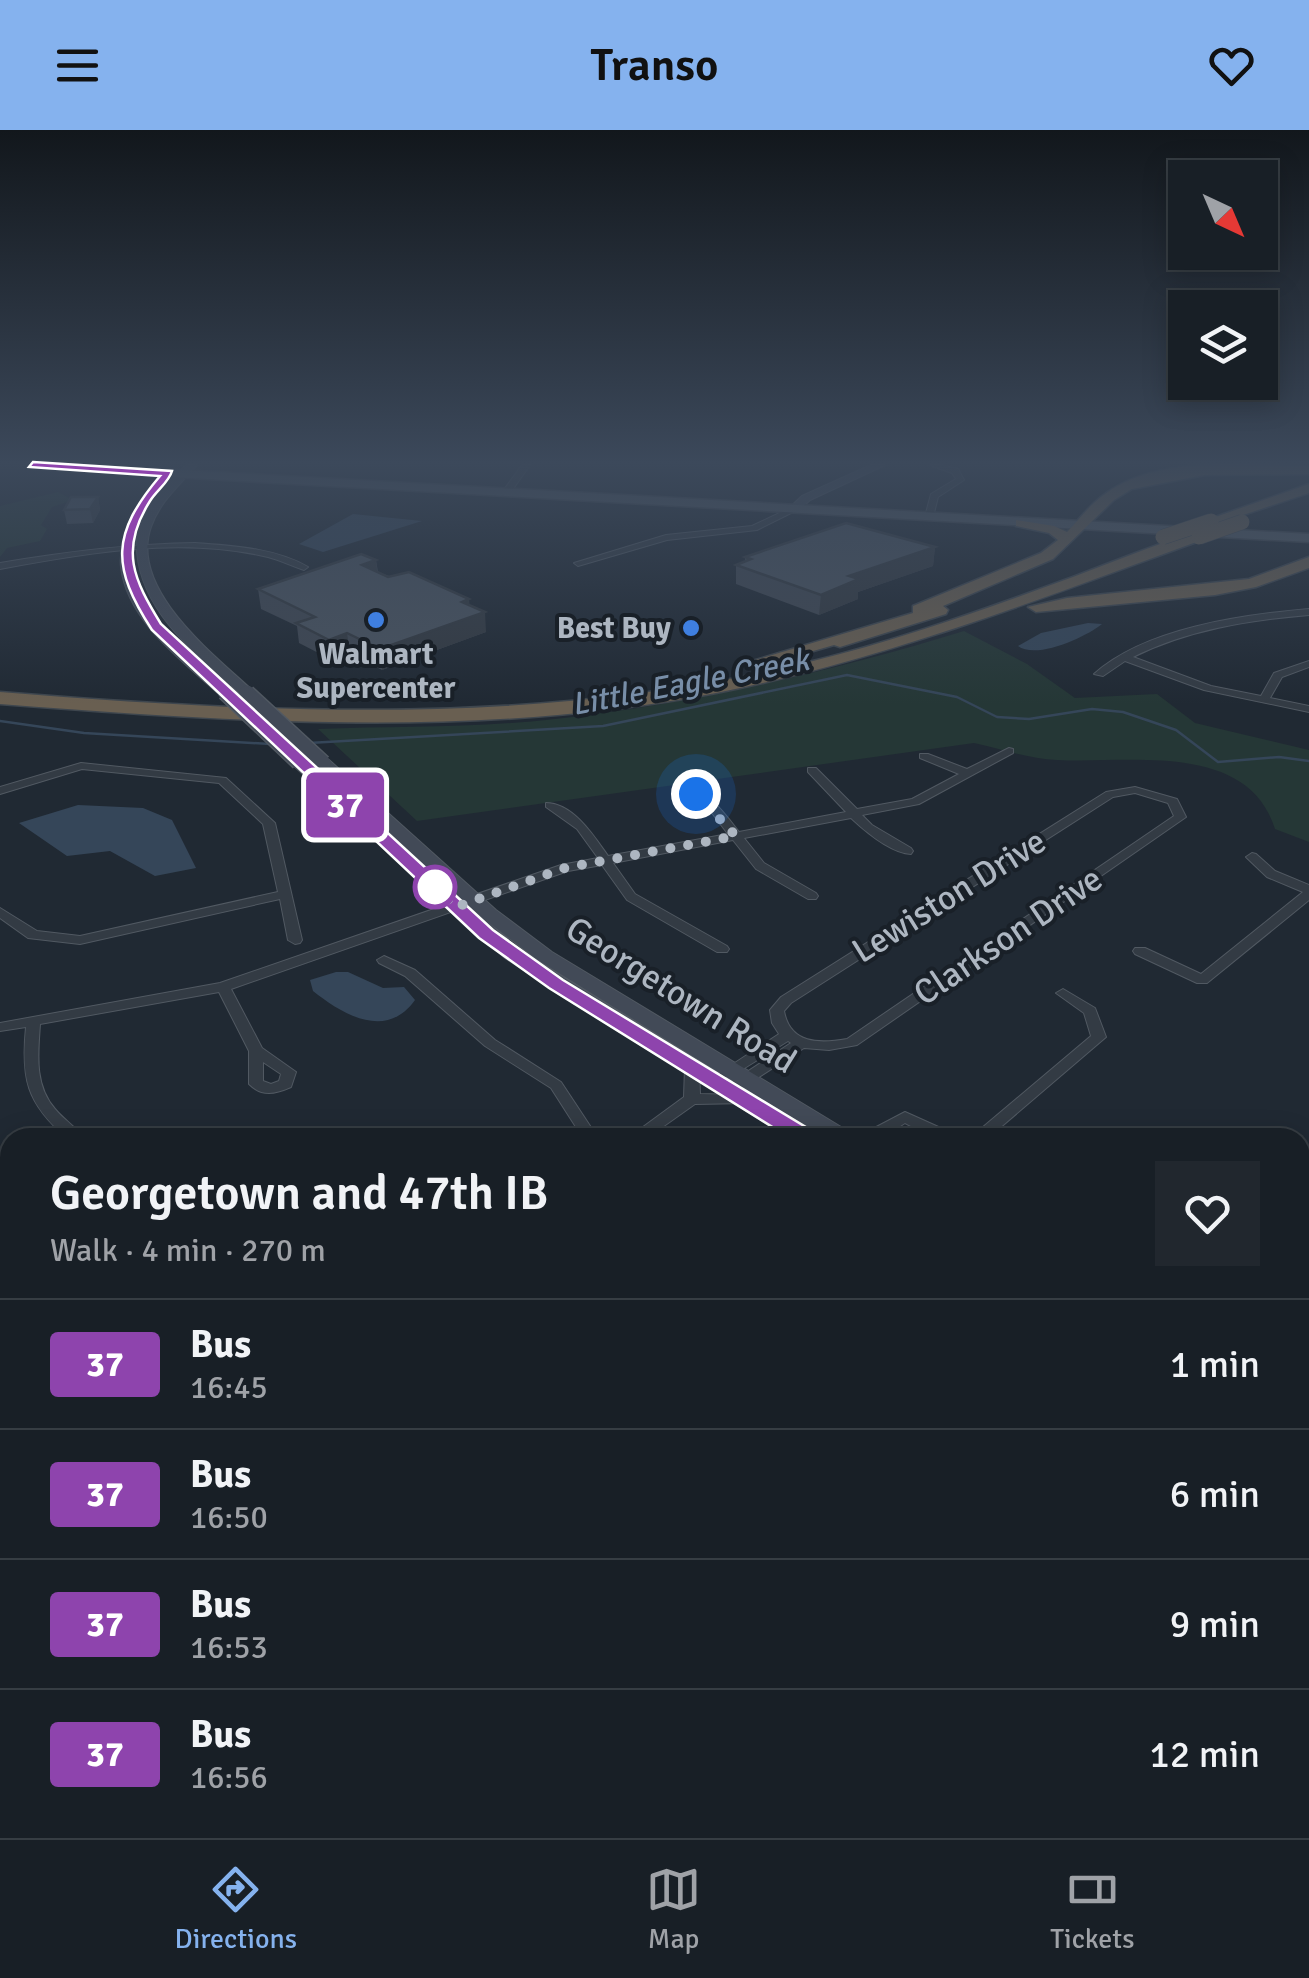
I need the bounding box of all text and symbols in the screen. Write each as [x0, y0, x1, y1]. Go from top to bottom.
icon: menu [50, 38, 105, 93]
text: Transo [590, 38, 719, 93]
icon: heart [1204, 38, 1259, 93]
north arrow [1168, 160, 1278, 270]
map controls [1168, 160, 1278, 400]
button: layers [1168, 290, 1278, 400]
marker: Walmart Supercenter [365, 609, 387, 631]
place label: Best Buy [557, 610, 671, 647]
marker: Best Buy [680, 617, 702, 639]
place label: Walmart Supercenter [297, 636, 455, 707]
water label: Little Eagle Creek [568, 639, 815, 724]
your location [671, 769, 721, 819]
line badge: 37 [300, 772, 390, 838]
text: 37 [326, 784, 364, 827]
street label: Lewiston Drive [844, 819, 1054, 973]
street label: Clarkson Drive [906, 857, 1110, 1015]
unlabelled marker [414, 866, 456, 908]
street label: Georgetown Road [558, 907, 804, 1083]
button: heart [1155, 1161, 1260, 1266]
text: Georgetown and 47th IB [50, 1164, 548, 1223]
text: Walk · 4 min · 270 m [50, 1231, 326, 1270]
text: Bus [190, 1321, 251, 1368]
text: 1 min [1170, 1341, 1260, 1388]
text: 37 [86, 1343, 124, 1386]
text: 16:45 [190, 1368, 268, 1407]
text: Bus [190, 1451, 251, 1498]
text: 6 min [1170, 1471, 1260, 1518]
text: 37 [86, 1473, 124, 1516]
text: 16:50 [190, 1498, 268, 1537]
text: Bus [190, 1581, 251, 1628]
text: 9 min [1170, 1601, 1260, 1648]
text: 37 [86, 1603, 124, 1646]
text: 16:53 [190, 1628, 268, 1667]
text: Bus [190, 1711, 251, 1758]
text: 12 min [1149, 1731, 1260, 1778]
text: 37 [86, 1733, 124, 1776]
text: 16:56 [190, 1758, 268, 1797]
tab: Directions [175, 1862, 297, 1956]
tab: Map [646, 1862, 701, 1956]
tab: Tickets [1050, 1862, 1134, 1956]

